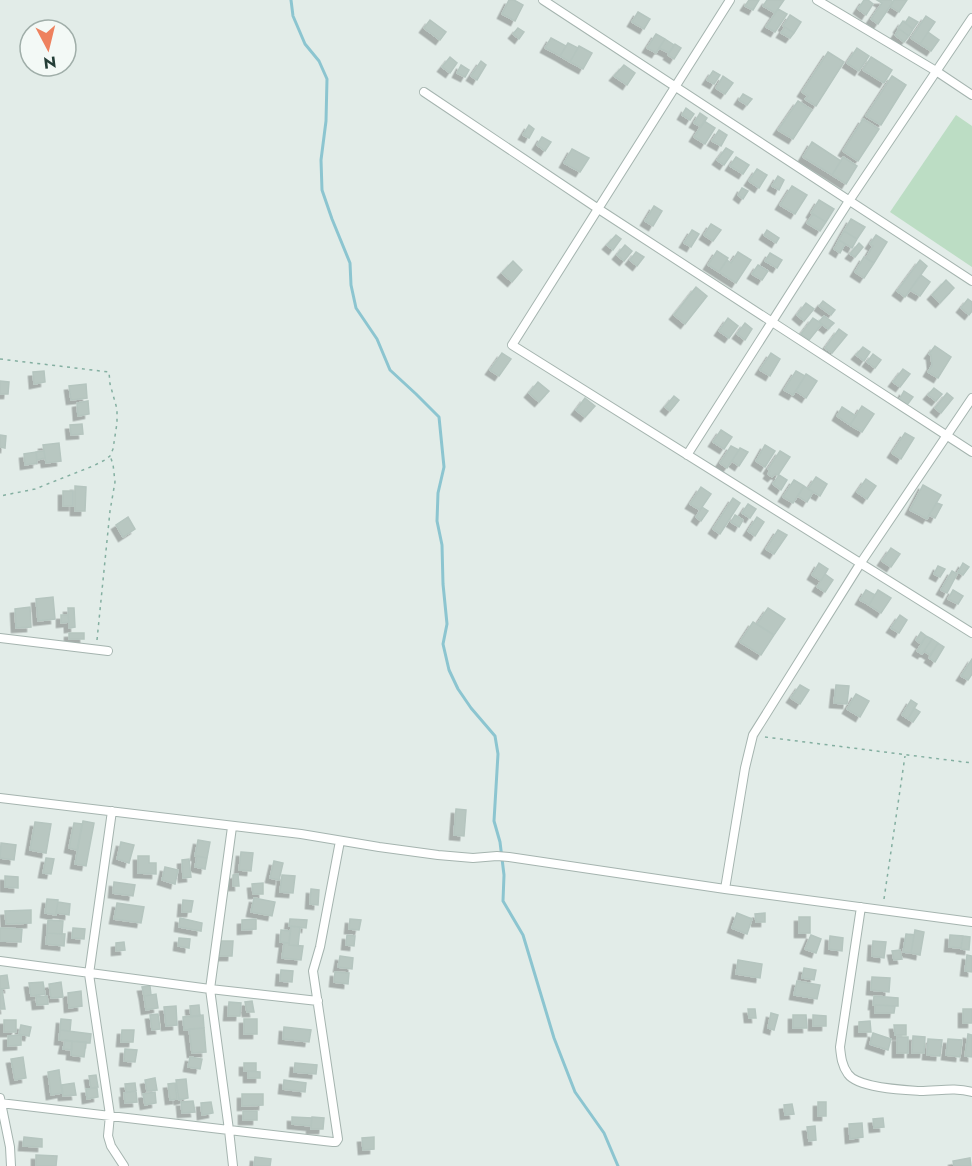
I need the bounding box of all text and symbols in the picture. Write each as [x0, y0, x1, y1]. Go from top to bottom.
north arrow [18, 18, 78, 78]
text: N [42, 50, 57, 75]

